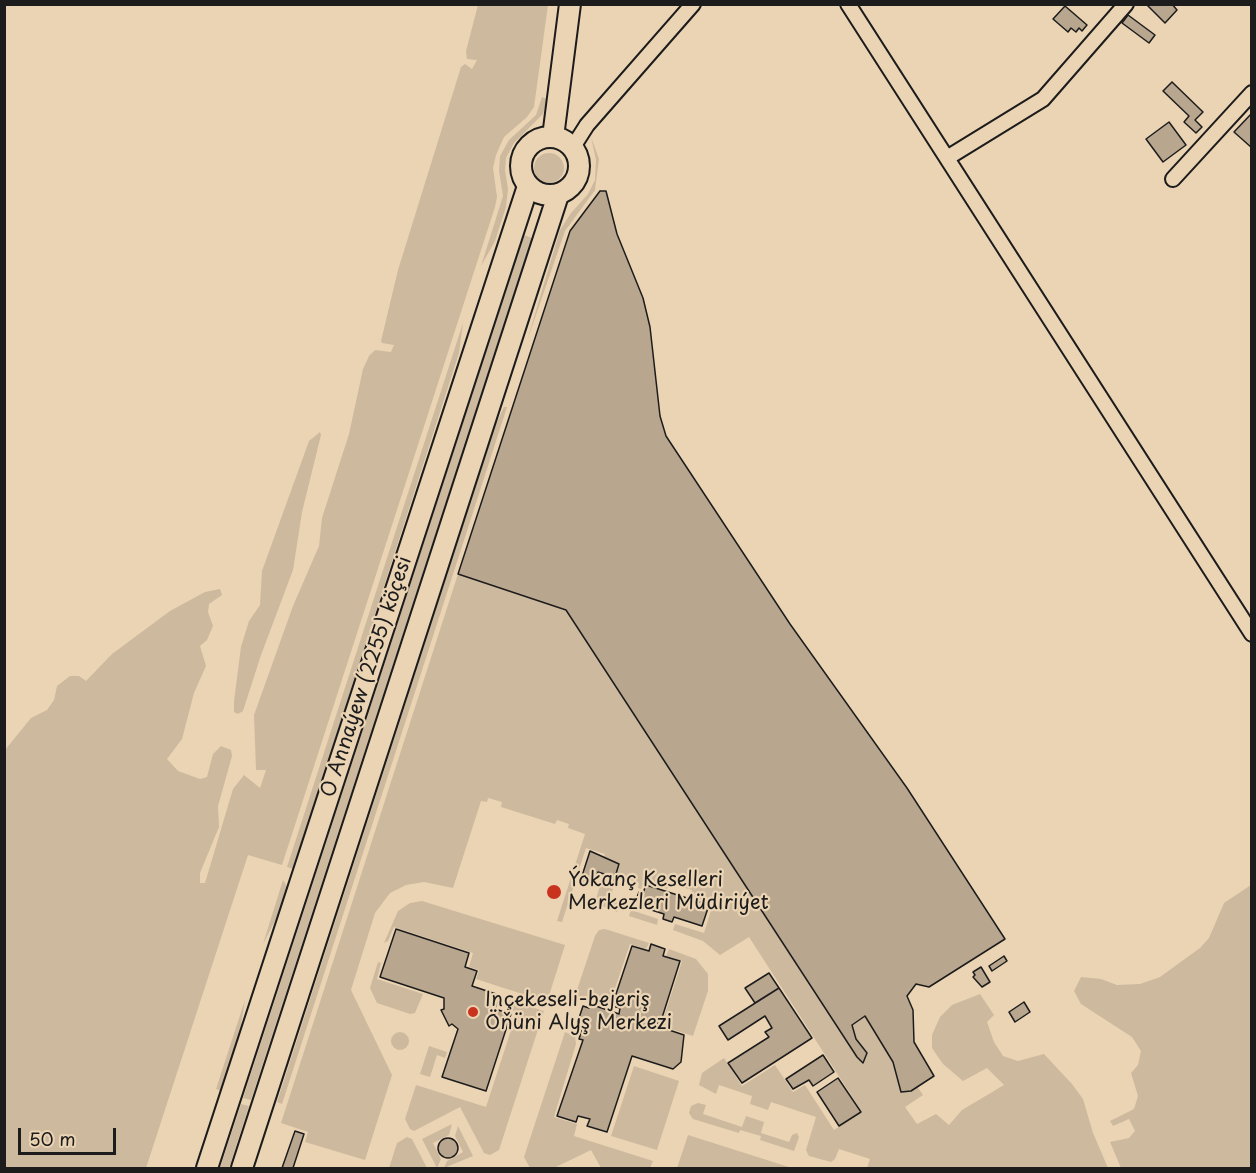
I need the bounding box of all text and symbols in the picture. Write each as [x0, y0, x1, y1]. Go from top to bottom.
street label: O Annaýew (2255) köçesi [317, 554, 417, 800]
place label: Ýokanç Keselleri Merkezleri Müdiriýet [568, 868, 769, 915]
marker: Ýokanç Keselleri Merkezleri Müdiriýet [545, 883, 563, 901]
place label: Inçekeseli-bejeriş Öňüni Alyş Merkezi [485, 988, 672, 1035]
marker: Inçekeseli-bejeriş Öňüni Alyş Merkezi [466, 1005, 480, 1019]
scale bar [21, 1116, 118, 1154]
text: 50 m [29, 1125, 76, 1152]

